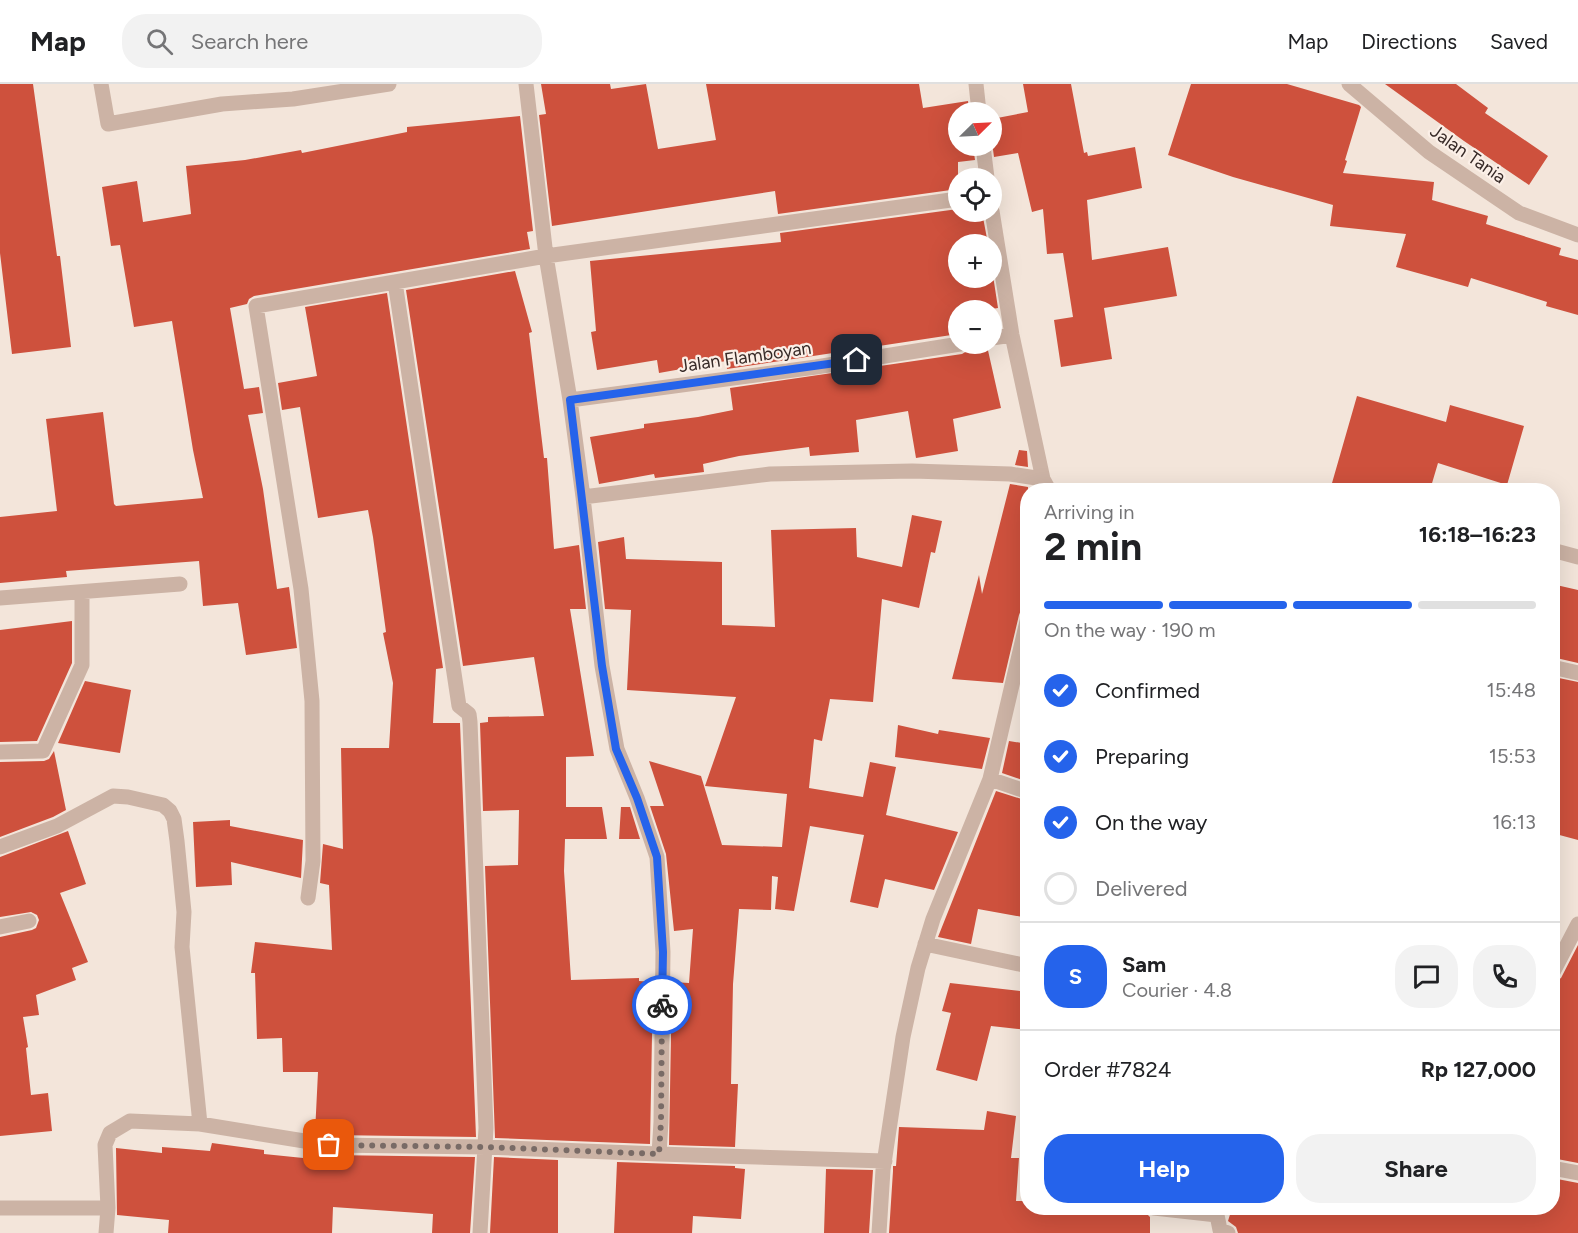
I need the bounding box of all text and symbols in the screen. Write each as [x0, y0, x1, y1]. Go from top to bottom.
search box [122, 14, 542, 68]
text: Map [30, 24, 86, 58]
icon: search [143, 25, 176, 58]
text: Search here [191, 28, 308, 55]
text: Map [1287, 29, 1328, 54]
text: Directions [1361, 29, 1457, 54]
text: Saved [1490, 29, 1548, 54]
north arrow [948, 102, 1002, 156]
map controls [948, 102, 1002, 354]
street label: Jalan Tania [1426, 120, 1510, 188]
button: locate [948, 168, 1002, 222]
button: + [948, 234, 1002, 288]
button: − [948, 300, 1002, 354]
pin [831, 334, 882, 385]
street label: Jalan Flamboyan [677, 337, 813, 377]
icon: home [840, 343, 873, 376]
text: Arriving in [1044, 500, 1134, 524]
text: 16:18–16:23 [1419, 521, 1536, 548]
text: 2 min [1044, 523, 1142, 570]
text: On the way · 190 m [1044, 618, 1216, 642]
icon: check [1044, 674, 1077, 707]
text: Confirmed [1095, 677, 1200, 704]
text: 15:48 [1486, 678, 1536, 702]
icon: check [1044, 740, 1077, 773]
text: Preparing [1095, 743, 1189, 770]
text: 15:53 [1489, 744, 1536, 768]
icon: check [1044, 806, 1077, 839]
text: On the way [1095, 809, 1207, 836]
text: 16:13 [1492, 810, 1536, 834]
text: Delivered [1095, 875, 1188, 902]
button: chat [1395, 945, 1458, 1008]
button: phone [1473, 945, 1536, 1008]
text: Sam [1122, 951, 1166, 978]
text: S [1069, 963, 1082, 990]
courier [632, 975, 692, 1035]
text: Courier · 4.8 [1122, 978, 1232, 1002]
icon: bike [646, 989, 679, 1022]
text: Order #7824 [1044, 1056, 1171, 1083]
text: Rp 127,000 [1421, 1056, 1536, 1083]
pin [303, 1119, 354, 1170]
icon: bag [312, 1128, 345, 1161]
button: Help [1044, 1134, 1284, 1203]
button: Share [1296, 1134, 1536, 1203]

